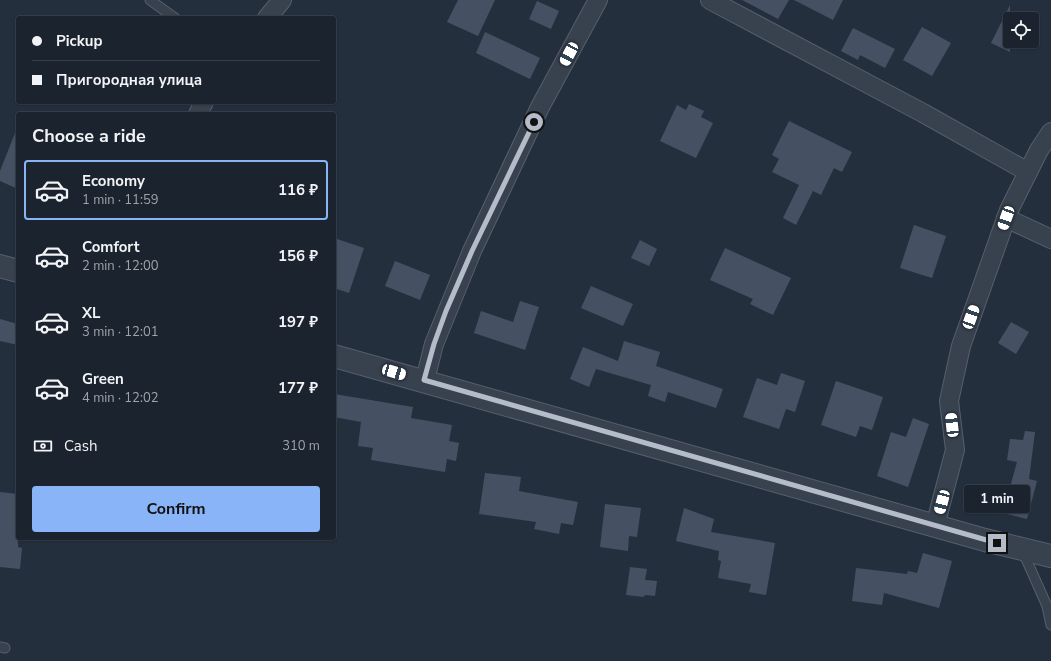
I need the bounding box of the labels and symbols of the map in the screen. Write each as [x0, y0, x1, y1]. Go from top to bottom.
car [558, 41, 580, 67]
route start [525, 113, 543, 131]
car [996, 205, 1016, 231]
car [961, 304, 981, 330]
car [381, 363, 407, 381]
car [945, 412, 959, 438]
callout: 1 min [964, 485, 1030, 513]
car [933, 489, 951, 515]
route end [988, 534, 1006, 552]

